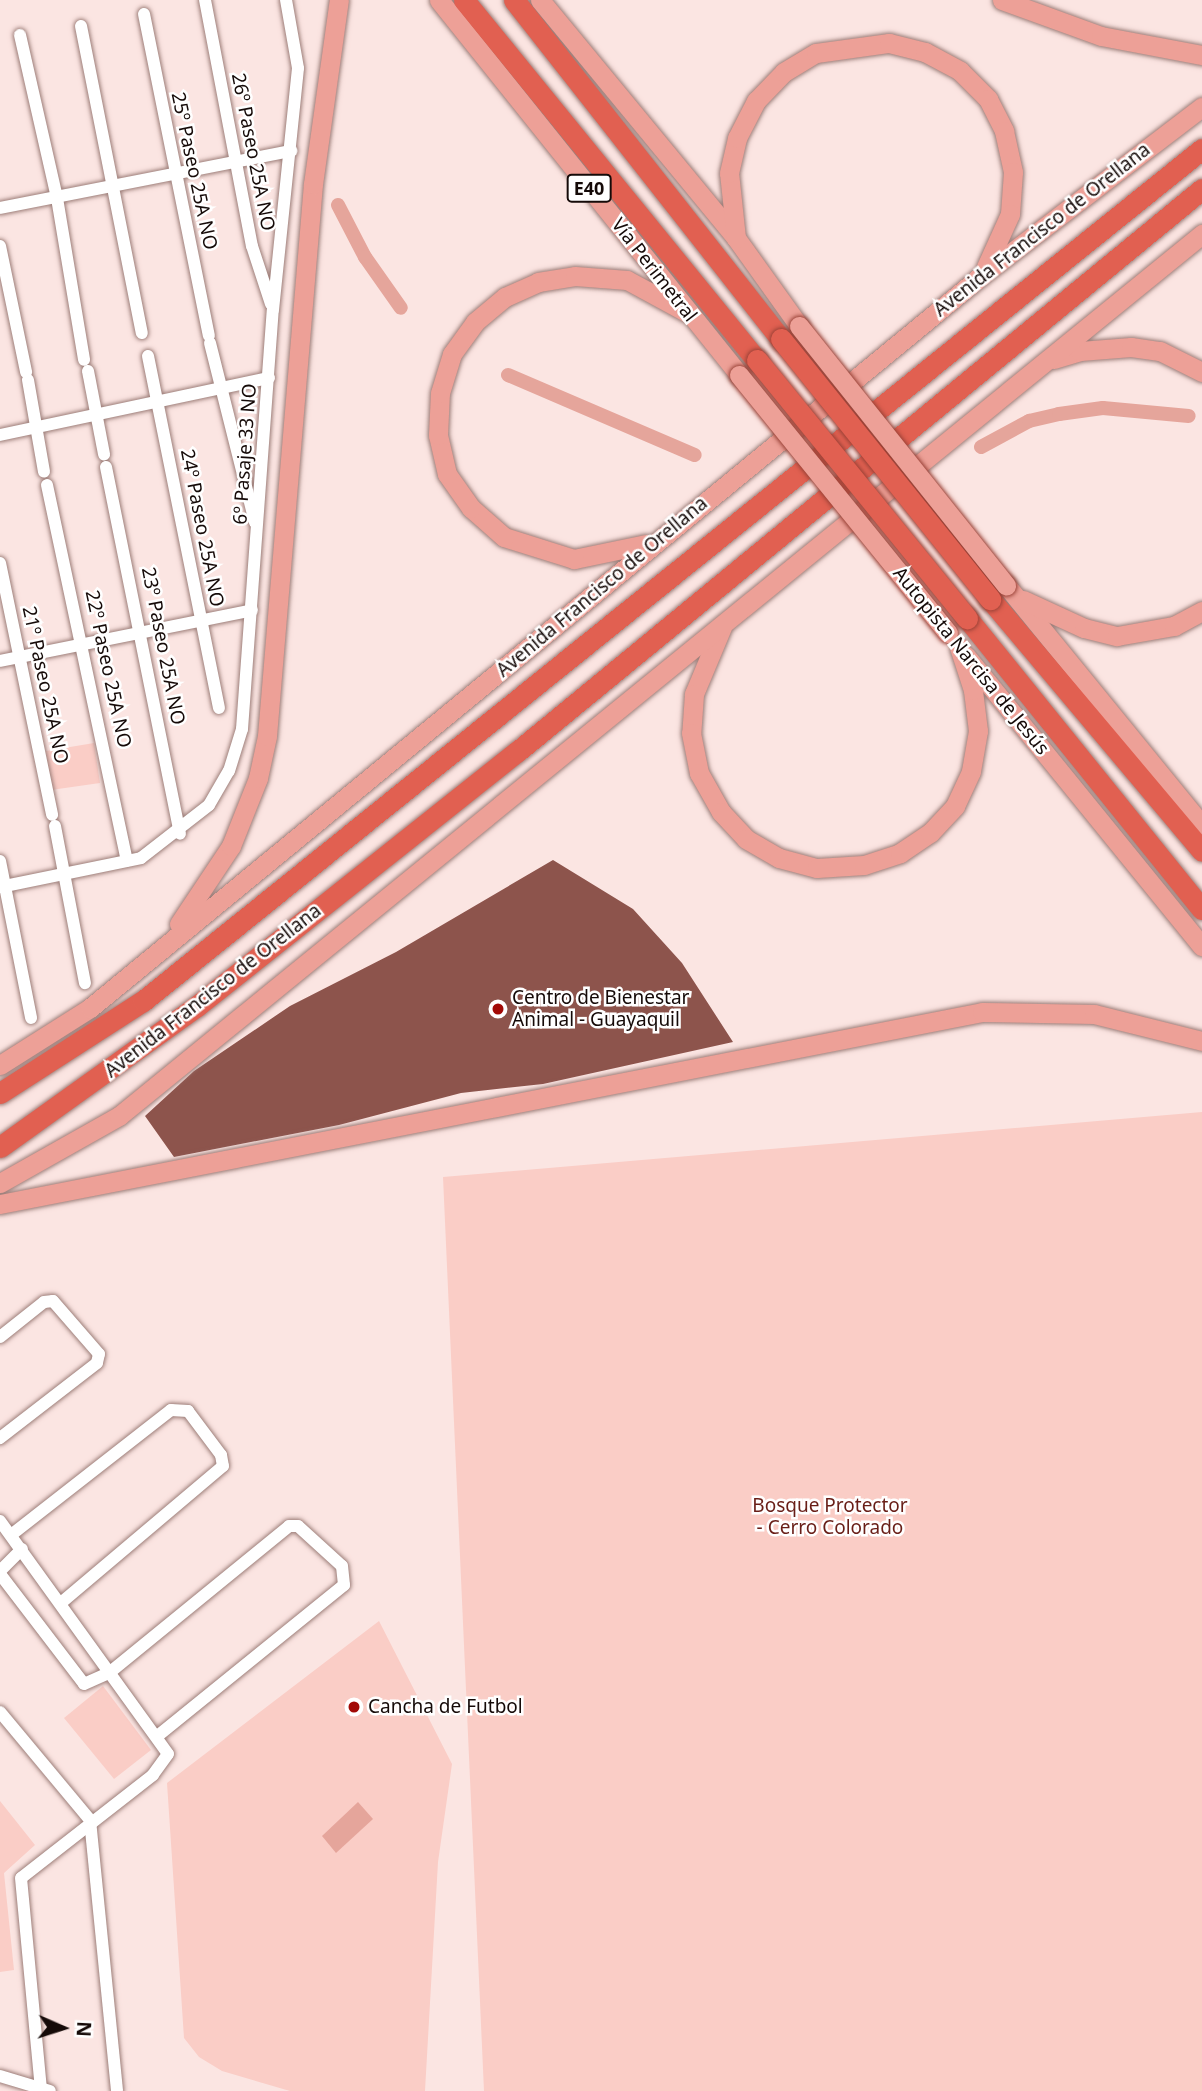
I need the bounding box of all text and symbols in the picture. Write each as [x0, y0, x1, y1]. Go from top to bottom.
street label: 26º Paseo 25A NO [227, 71, 279, 233]
street label: 25º Paseo 25A NO [166, 90, 222, 252]
street label: Avenida Francisco de Orellana [929, 138, 1155, 322]
road number: E40 [566, 174, 612, 202]
street label: Vía Perimetral [606, 214, 702, 326]
street label: 6º Pasaje 33 NO [229, 383, 261, 525]
street label: 24º Paseo 25A NO [176, 447, 228, 609]
street label: Avenida Francisco de Orellana [492, 492, 712, 682]
street label: Autopista Narcisa de Jesús [888, 563, 1054, 759]
street label: 23º Paseo 25A NO [137, 565, 189, 727]
street label: 22º Paseo 25A NO [80, 588, 136, 750]
street label: 21º Paseo 25A NO [17, 604, 73, 766]
street label: Avenida Francisco de Orellana [100, 899, 326, 1083]
place label: Centro de Bienestar Animal - Guayaquil [512, 987, 689, 1031]
marker: Centro de Bienestar Animal - Guayaquil [490, 1001, 506, 1017]
park label: Bosque Protector - Cerro Colorado [752, 1495, 908, 1539]
place label: Cancha de Futbol [368, 1696, 523, 1718]
marker: Cancha de Futbol [346, 1699, 362, 1715]
north arrow [28, 1993, 98, 2063]
text: N [71, 2021, 97, 2037]

